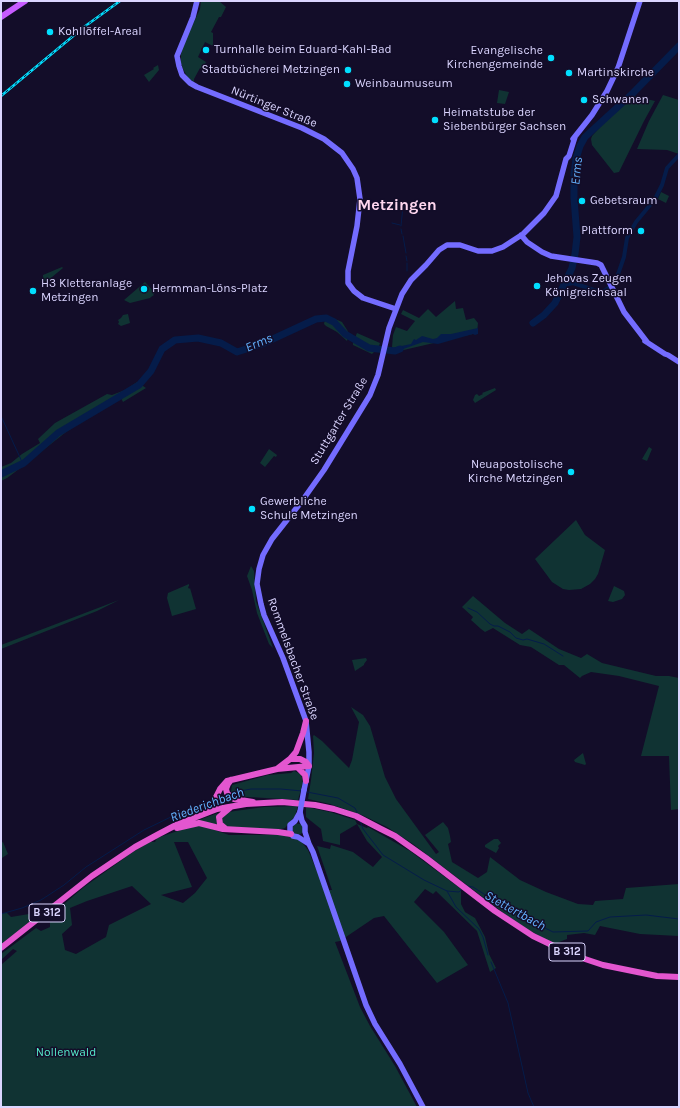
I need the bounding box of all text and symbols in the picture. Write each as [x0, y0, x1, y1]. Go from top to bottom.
place label: Kohllöffel-Areal [58, 25, 142, 39]
marker: Kohllöffel-Areal [45, 27, 55, 37]
place label: Turnhalle beim Eduard-Kahl-Bad [214, 43, 392, 57]
place label: Evangelische Kirchengemeinde [447, 44, 543, 72]
marker: Turnhalle beim Eduard-Kahl-Bad [201, 45, 211, 55]
marker: Evangelische Kirchengemeinde [546, 53, 556, 63]
place label: Stadtbücherei Metzingen [202, 63, 340, 77]
marker: Stadtbücherei Metzingen [343, 65, 353, 75]
place label: Martinskirche [577, 66, 654, 80]
marker: Martinskirche [564, 68, 574, 78]
place label: Weinbaumuseum [355, 77, 453, 91]
marker: Weinbaumuseum [342, 79, 352, 89]
street label: Nürtinger Straße [229, 83, 319, 131]
place label: Schwanen [592, 93, 649, 107]
marker: Schwanen [579, 95, 589, 105]
place label: Heimatstube der Siebenbürger Sachsen [443, 106, 566, 134]
marker: Heimatstube der Siebenbürger Sachsen [430, 115, 440, 125]
water label: Erms [568, 156, 586, 186]
place label: Gebetsraum [590, 194, 657, 208]
district label: Metzingen [357, 195, 437, 215]
marker: Gebetsraum [577, 196, 587, 206]
place label: Plattform [581, 224, 633, 238]
marker: Plattform [636, 226, 646, 236]
place label: Jehovas Zeugen Königreichsaal [545, 272, 632, 300]
place label: H3 Kletteranlage Metzingen [41, 277, 132, 305]
marker: Jehovas Zeugen Königreichsaal [532, 281, 542, 291]
place label: Hermman-Löns-Platz [152, 282, 268, 296]
marker: Hermman-Löns-Platz [139, 284, 149, 294]
marker: H3 Kletteranlage Metzingen [28, 286, 38, 296]
water label: Erms [243, 330, 275, 356]
street label: Stuttgarter Straße [307, 374, 371, 468]
place label: Neuapostolische Kirche Metzingen [468, 458, 563, 486]
marker: Neuapostolische Kirche Metzingen [566, 467, 576, 477]
place label: Gewerbliche Schule Metzingen [260, 495, 358, 523]
marker: Gewerbliche Schule Metzingen [247, 504, 257, 514]
street label: Rommelsbacher Straße [264, 596, 322, 722]
water label: Riederichbach [168, 784, 246, 826]
water label: Stettertbach [482, 888, 548, 934]
road number: B 312 [29, 904, 65, 922]
road number: B 312 [549, 943, 585, 961]
park label: Nollenwald [36, 1046, 96, 1060]

